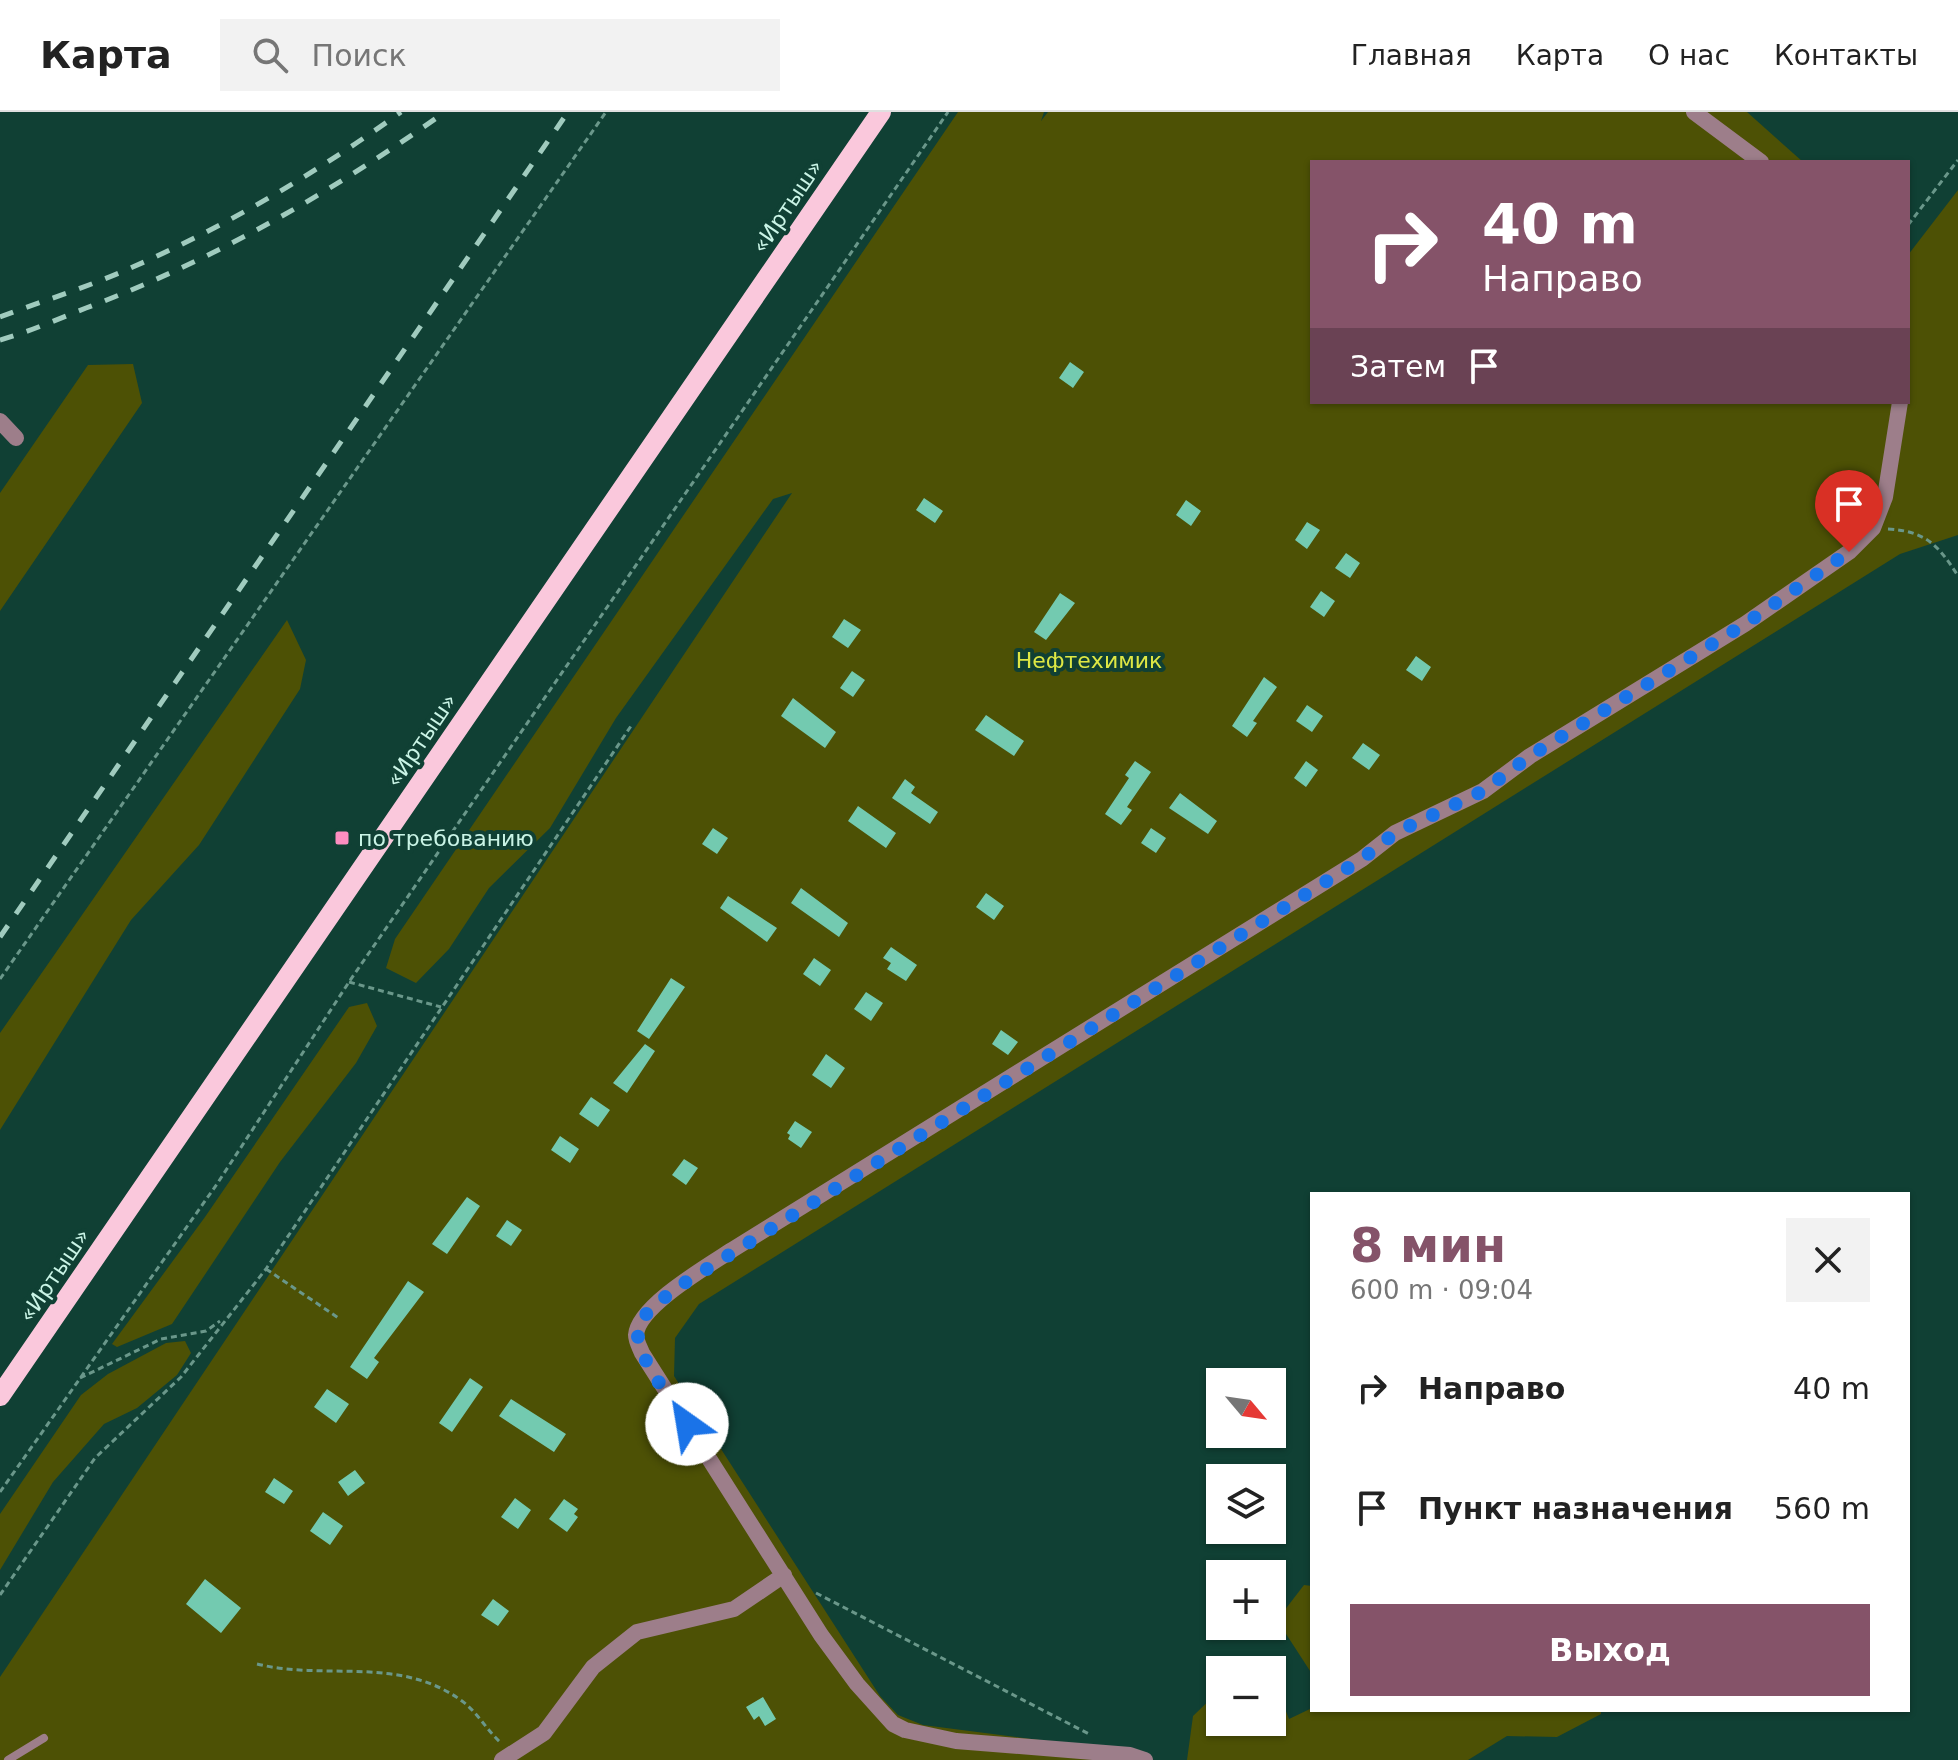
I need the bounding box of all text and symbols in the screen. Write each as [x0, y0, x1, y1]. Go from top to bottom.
search box [220, 19, 780, 91]
text: Карта [40, 33, 172, 77]
icon: search [248, 33, 292, 77]
text: Поиск [312, 38, 407, 73]
text: Главная [1351, 39, 1472, 72]
text: Карта [1516, 39, 1604, 72]
text: О нас [1648, 39, 1730, 72]
text: Контакты [1774, 39, 1918, 72]
street label: «Иртыш» [747, 155, 828, 258]
text: 40 m [1482, 191, 1638, 256]
icon: right [1350, 192, 1454, 296]
text: Направо [1482, 258, 1643, 299]
icon: arrive [1462, 344, 1506, 388]
text: Затем [1350, 349, 1446, 384]
pin [1815, 470, 1883, 552]
icon: arrive [1827, 482, 1871, 526]
park label: Нефтехимик [1016, 648, 1162, 673]
street label: «Иртыш» [381, 689, 462, 792]
place label: по требованию [358, 826, 534, 851]
marker: по требованию [333, 829, 351, 847]
text: 8 мин [1350, 1217, 1506, 1273]
button: close [1786, 1218, 1870, 1302]
street label: «Иртыш» [14, 1224, 95, 1327]
text: 600 m · 09:04 [1350, 1275, 1533, 1305]
icon: right [1350, 1366, 1394, 1410]
north arrow [1206, 1368, 1286, 1448]
map controls [1206, 1368, 1286, 1736]
text: Направо [1418, 1371, 1565, 1406]
text: 40 m [1793, 1371, 1870, 1406]
position arrow [645, 1382, 729, 1466]
button: layers [1206, 1464, 1286, 1544]
icon: arrive [1350, 1486, 1394, 1530]
text: Пункт назначения [1418, 1491, 1733, 1526]
text: 560 m [1774, 1491, 1870, 1526]
button: + [1206, 1560, 1286, 1640]
button: Выход [1350, 1604, 1870, 1696]
button: − [1206, 1656, 1286, 1736]

